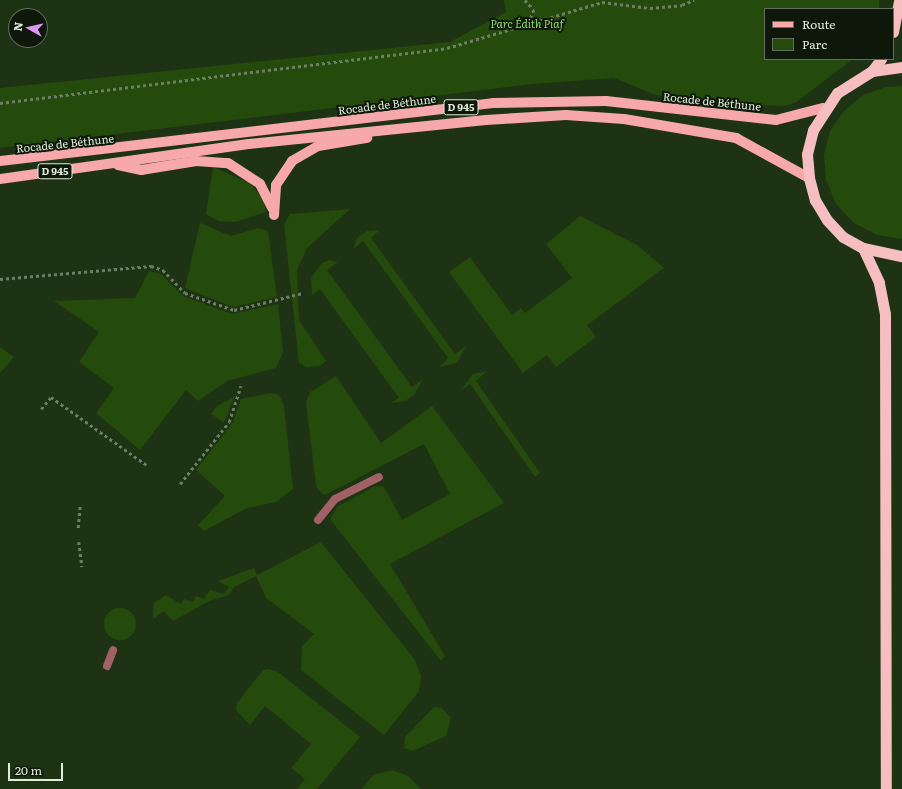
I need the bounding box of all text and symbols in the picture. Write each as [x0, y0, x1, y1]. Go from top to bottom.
north arrow [8, 8, 48, 48]
legend [764, 8, 894, 60]
text: Route [802, 15, 836, 33]
park label: Parc Édith Piaf [490, 16, 564, 30]
text: N [9, 21, 26, 32]
text: Parc [802, 35, 827, 53]
street label: Rocade de Béthune [662, 89, 762, 113]
street label: Rocade de Béthune [337, 91, 437, 117]
road number: D 945 [443, 99, 479, 115]
street label: Rocade de Béthune [15, 131, 115, 155]
road number: D 945 [37, 163, 73, 179]
scale bar [10, 755, 65, 781]
text: 20 m [15, 761, 42, 779]

